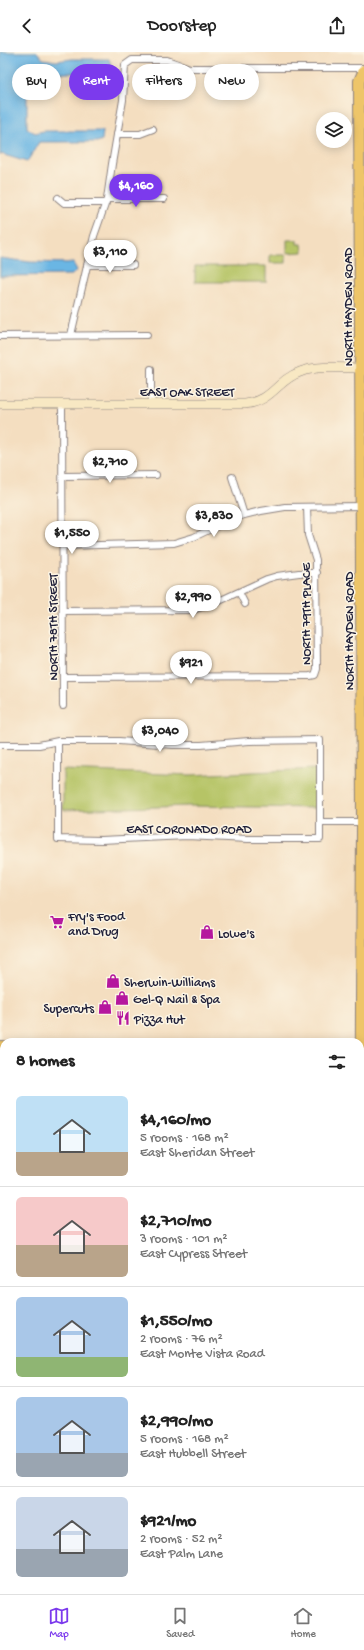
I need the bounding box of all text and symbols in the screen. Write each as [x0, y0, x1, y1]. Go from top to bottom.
icon: back [16, 15, 38, 37]
icon: share [326, 15, 348, 37]
text: Doorstep [148, 16, 216, 37]
chip: Buy [12, 64, 61, 100]
chip: Rent [69, 64, 124, 100]
chip: Filters [132, 64, 196, 100]
chip: New [204, 64, 259, 100]
map controls [316, 112, 352, 148]
button: layers [316, 112, 352, 148]
pin: $4,160 [103, 174, 169, 208]
text: $4,160 [118, 179, 154, 194]
pin: $3,110 [77, 240, 143, 274]
text: $3,110 [93, 245, 127, 260]
street label: NORTH HAYDEN ROAD [342, 247, 357, 366]
street label: EAST OAK STREET [140, 386, 235, 401]
pin: $2,710 [77, 450, 143, 484]
text: $2,710 [92, 455, 128, 470]
pin: $3,830 [181, 504, 247, 538]
text: $3,830 [195, 509, 233, 524]
pin: $1,550 [39, 521, 105, 555]
text: $1,550 [54, 526, 90, 541]
street label: NORTH 79TH PLACE [300, 562, 315, 665]
street label: NORTH HAYDEN ROAD [343, 571, 358, 690]
street label: NORTH 78TH STREET [47, 572, 62, 681]
pin: $2,990 [160, 585, 226, 619]
text: $2,990 [175, 590, 211, 605]
pin: $921 [167, 651, 215, 685]
text: $921 [179, 656, 203, 671]
pin: $3,040 [127, 719, 193, 753]
text: $3,040 [141, 724, 179, 739]
street label: EAST CORONADO ROAD [126, 823, 252, 838]
place label: Fry's Food and Drug [67, 910, 126, 940]
supermarket icon: Fry's Food and Drug [49, 914, 65, 930]
shop icon: Lowe's [199, 924, 215, 940]
place label: Lowe's [218, 927, 256, 942]
shop icon: Sherwin-Williams [105, 973, 121, 989]
place label: Sherwin-Williams [124, 976, 216, 991]
shop icon: Gel-Q Nail & Spa [114, 990, 130, 1006]
place label: Gel-Q Nail & Spa [133, 993, 221, 1008]
shop icon: Supercuts [97, 999, 113, 1015]
place label: Supercuts [44, 1002, 95, 1017]
restaurant icon: Pizza Hut [115, 1010, 131, 1026]
place label: Pizza Hut [133, 1013, 186, 1028]
icon: filters [326, 1051, 348, 1073]
text: 8 homes [16, 1052, 74, 1072]
text: $4,160/mo [140, 1111, 211, 1131]
icon: home [48, 1112, 96, 1160]
text: 5 rooms · 168 m² [140, 1131, 229, 1146]
text: East Sheridan Street [140, 1146, 254, 1161]
text: $2,710/mo [140, 1212, 212, 1232]
icon: home [48, 1213, 96, 1261]
text: 3 rooms · 101 m² [140, 1232, 228, 1247]
text: East Cypress Street [140, 1247, 247, 1262]
text: $1,550/mo [140, 1312, 212, 1332]
icon: home [48, 1313, 96, 1361]
text: 2 rooms · 76 m² [140, 1332, 223, 1347]
text: East Monte Vista Road [140, 1347, 264, 1362]
text: $2,990/mo [140, 1412, 213, 1432]
icon: home [48, 1413, 96, 1461]
text: 5 rooms · 168 m² [140, 1432, 229, 1447]
text: East Hubbell Street [140, 1447, 246, 1462]
text: $921/mo [140, 1512, 196, 1532]
icon: home [48, 1513, 96, 1561]
text: 2 rooms · 52 m² [140, 1532, 222, 1547]
text: East Palm Lane [140, 1547, 223, 1562]
tab: Map [48, 1605, 70, 1641]
tab: Saved [166, 1605, 194, 1641]
tab: Home [290, 1605, 316, 1641]

